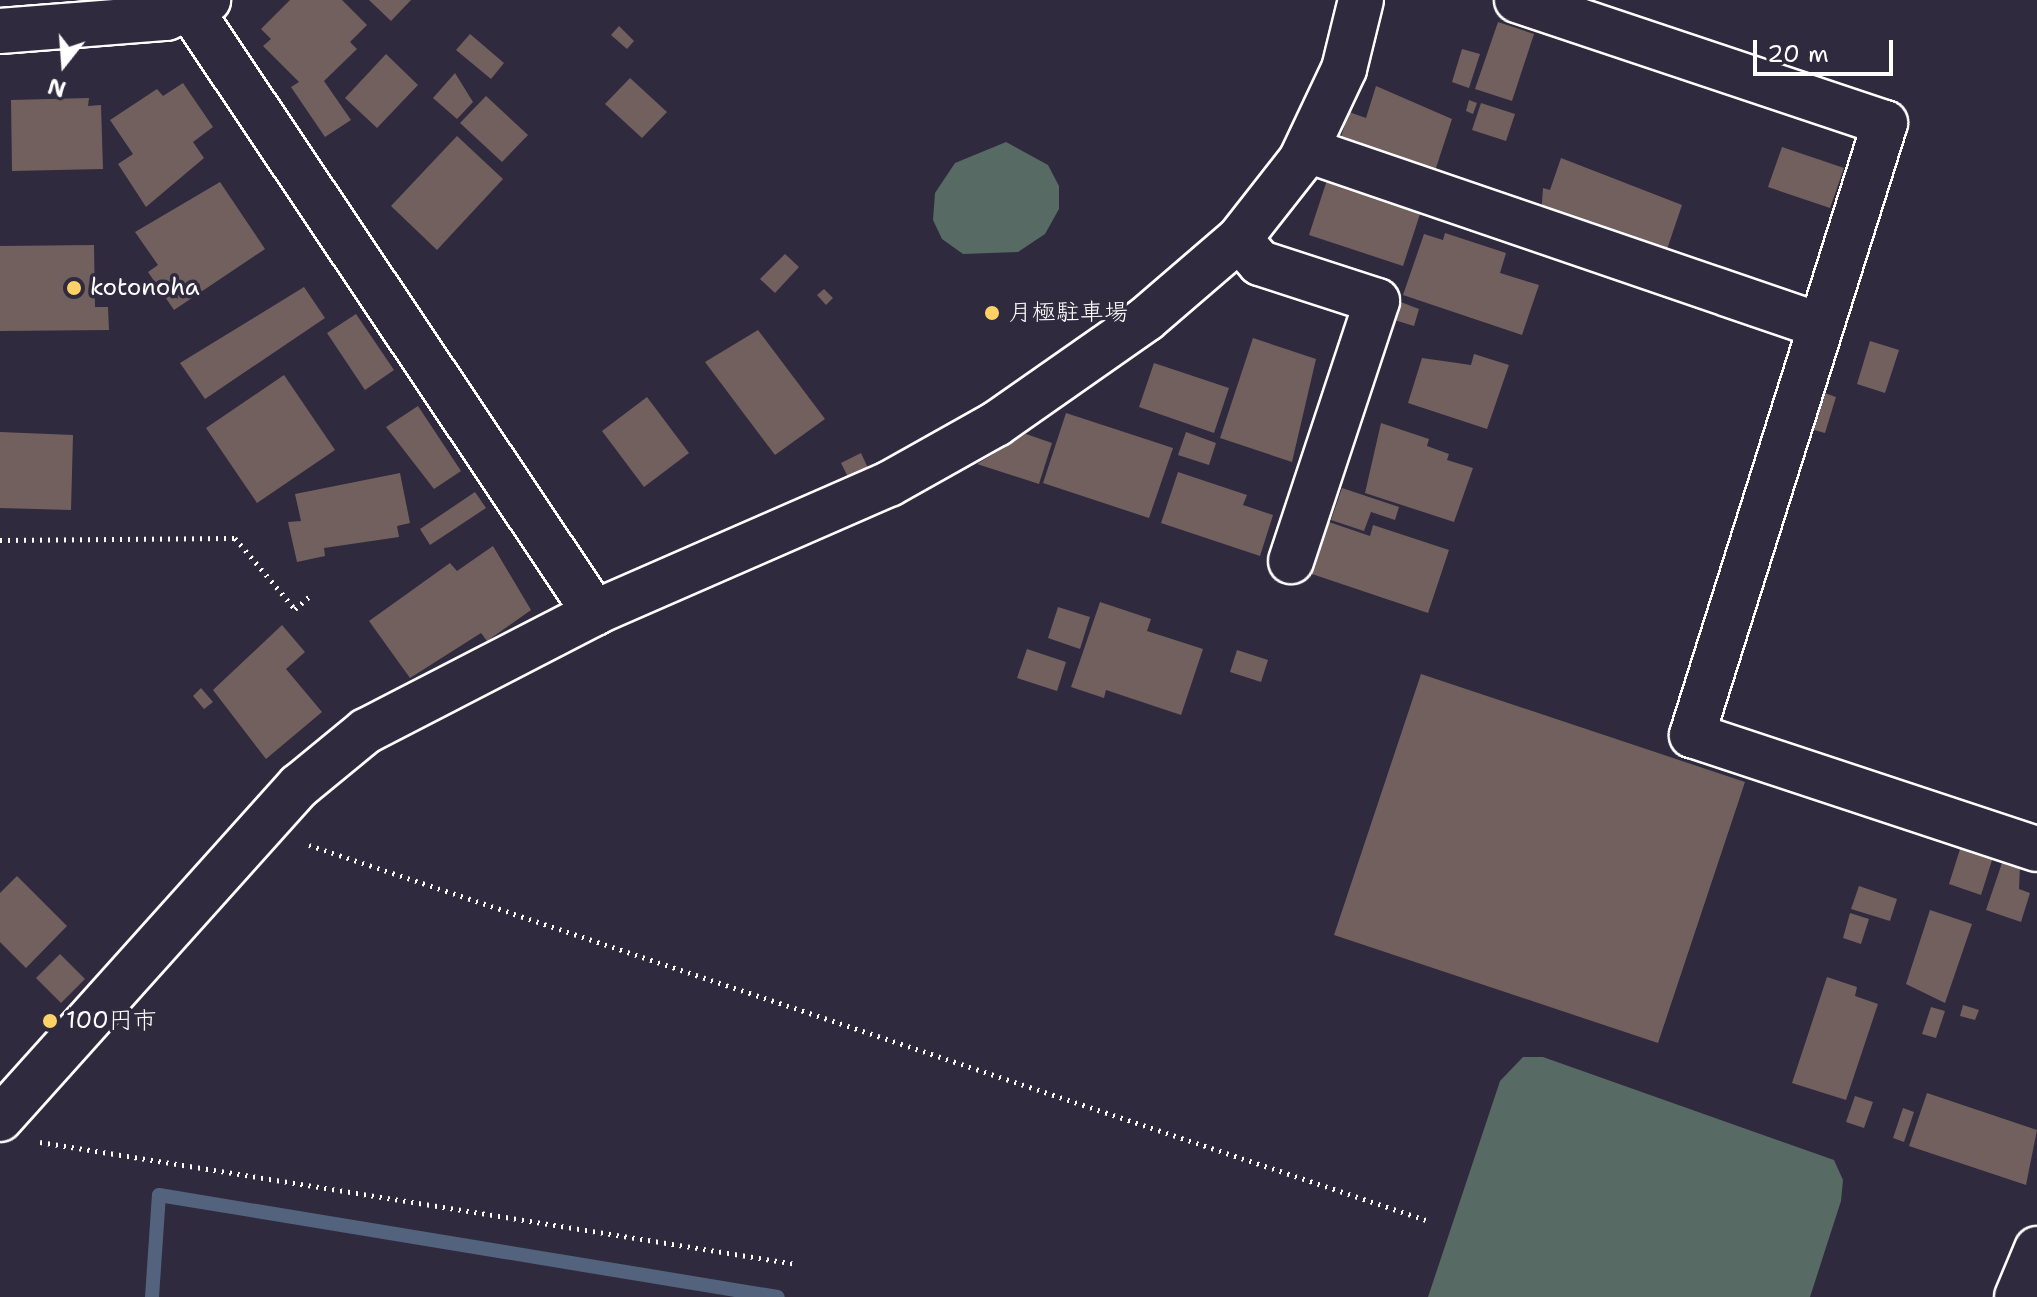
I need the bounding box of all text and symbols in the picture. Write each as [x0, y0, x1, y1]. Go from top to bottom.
north arrow [24, 24, 104, 104]
scale bar [1757, 24, 1897, 74]
text: 20 m [1767, 38, 1829, 70]
text: N [44, 71, 69, 104]
place label: kotonoha [90, 274, 200, 302]
marker: kotonoha [65, 279, 83, 297]
place label: 月極駐車場 [1008, 299, 1128, 327]
marker: 月極駐車場 [983, 304, 1001, 322]
place label: 100円市 [66, 1007, 157, 1035]
marker: 100円市 [41, 1012, 59, 1030]

